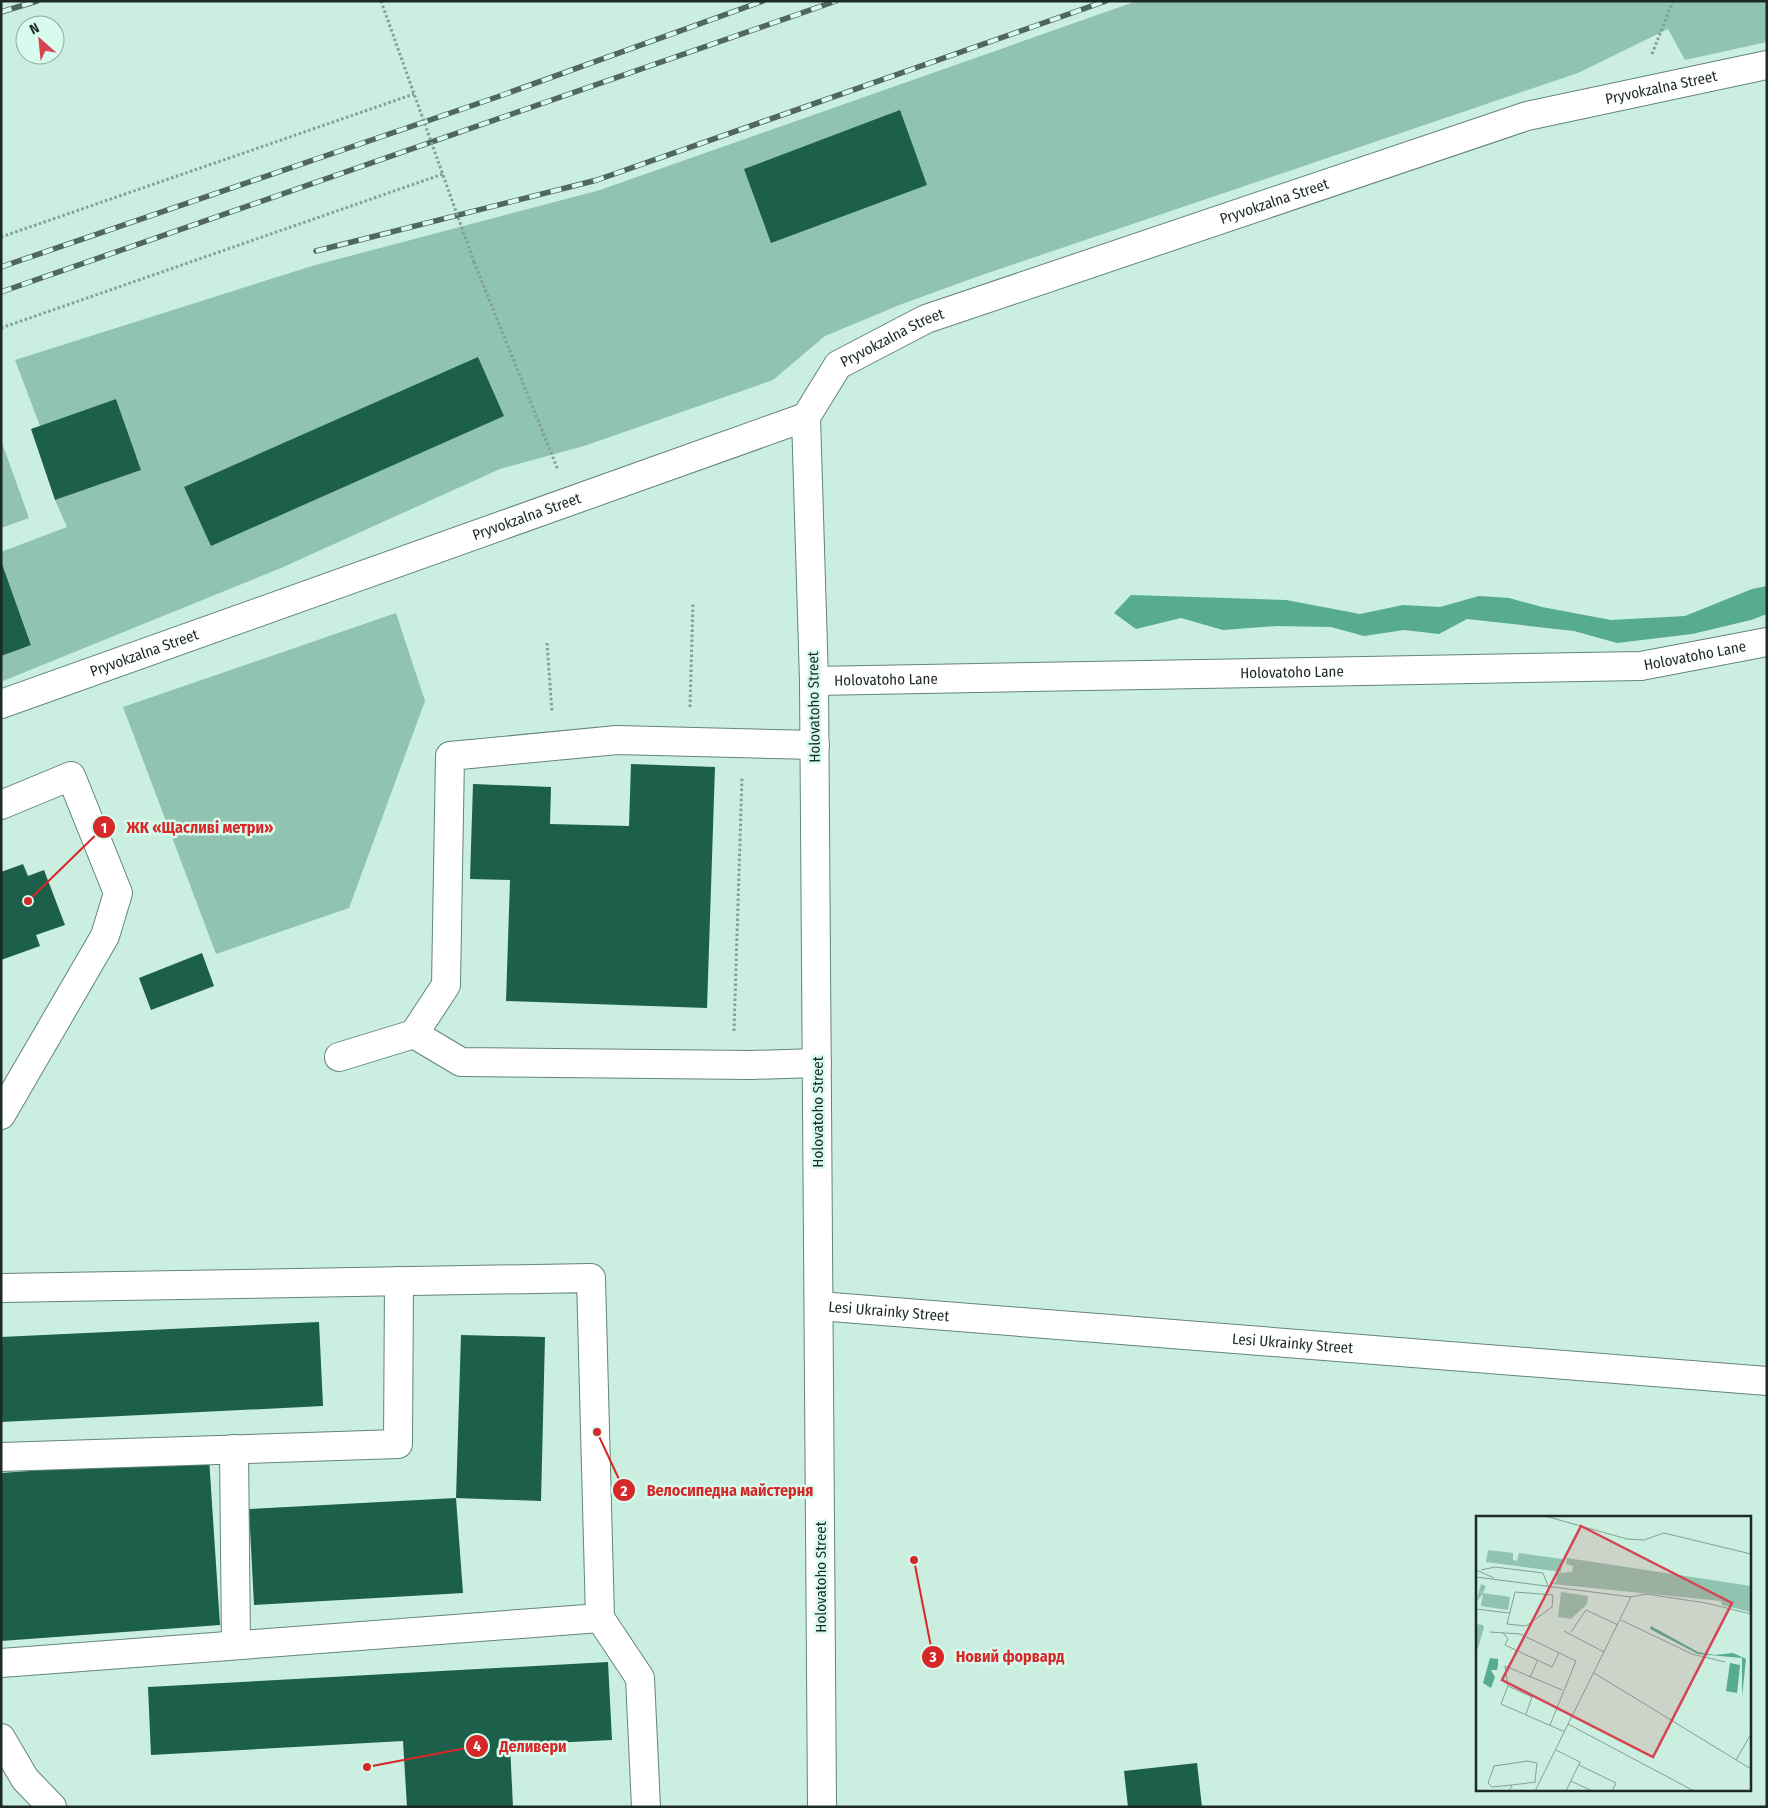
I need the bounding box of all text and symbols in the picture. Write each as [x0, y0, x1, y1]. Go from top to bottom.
north arrow [15, 15, 65, 65]
text: N [27, 19, 42, 38]
street label: Pryvokzalna Street [1604, 67, 1719, 108]
street label: Pryvokzalna Street [1217, 175, 1331, 228]
street label: Pryvokzalna Street [837, 305, 946, 371]
street label: Pryvokzalna Street [470, 489, 583, 544]
street label: Pryvokzalna Street [88, 625, 201, 681]
street label: Holovatoho Lane [1642, 637, 1748, 674]
street label: Holovatoho Street [804, 651, 824, 763]
street label: Holovatoho Lane [1240, 662, 1344, 682]
street label: Holovatoho Lane [834, 670, 938, 690]
callout: ЖК «Щасливі метри» [91, 812, 283, 843]
text: ЖК «Щасливі метри» [125, 818, 274, 837]
text: 1 [101, 819, 107, 837]
street label: Holovatoho Street [809, 1056, 827, 1168]
street label: Lesi Ukrainky Street [828, 1298, 950, 1325]
street label: Lesi Ukrainky Street [1231, 1330, 1354, 1357]
callout: Велосипедна майстерня [611, 1475, 823, 1506]
text: Велосипедна майстерня [647, 1481, 813, 1500]
text: 2 [620, 1482, 628, 1500]
inset map [1476, 1516, 1750, 1790]
street label: Holovatoho Street [812, 1521, 830, 1633]
callout: Новий форвард [921, 1641, 1074, 1672]
text: Новий форвард [956, 1647, 1064, 1666]
text: 3 [928, 1648, 937, 1666]
callout: Деливери [464, 1730, 577, 1761]
text: 4 [473, 1737, 481, 1755]
text: Деливери [498, 1737, 567, 1756]

